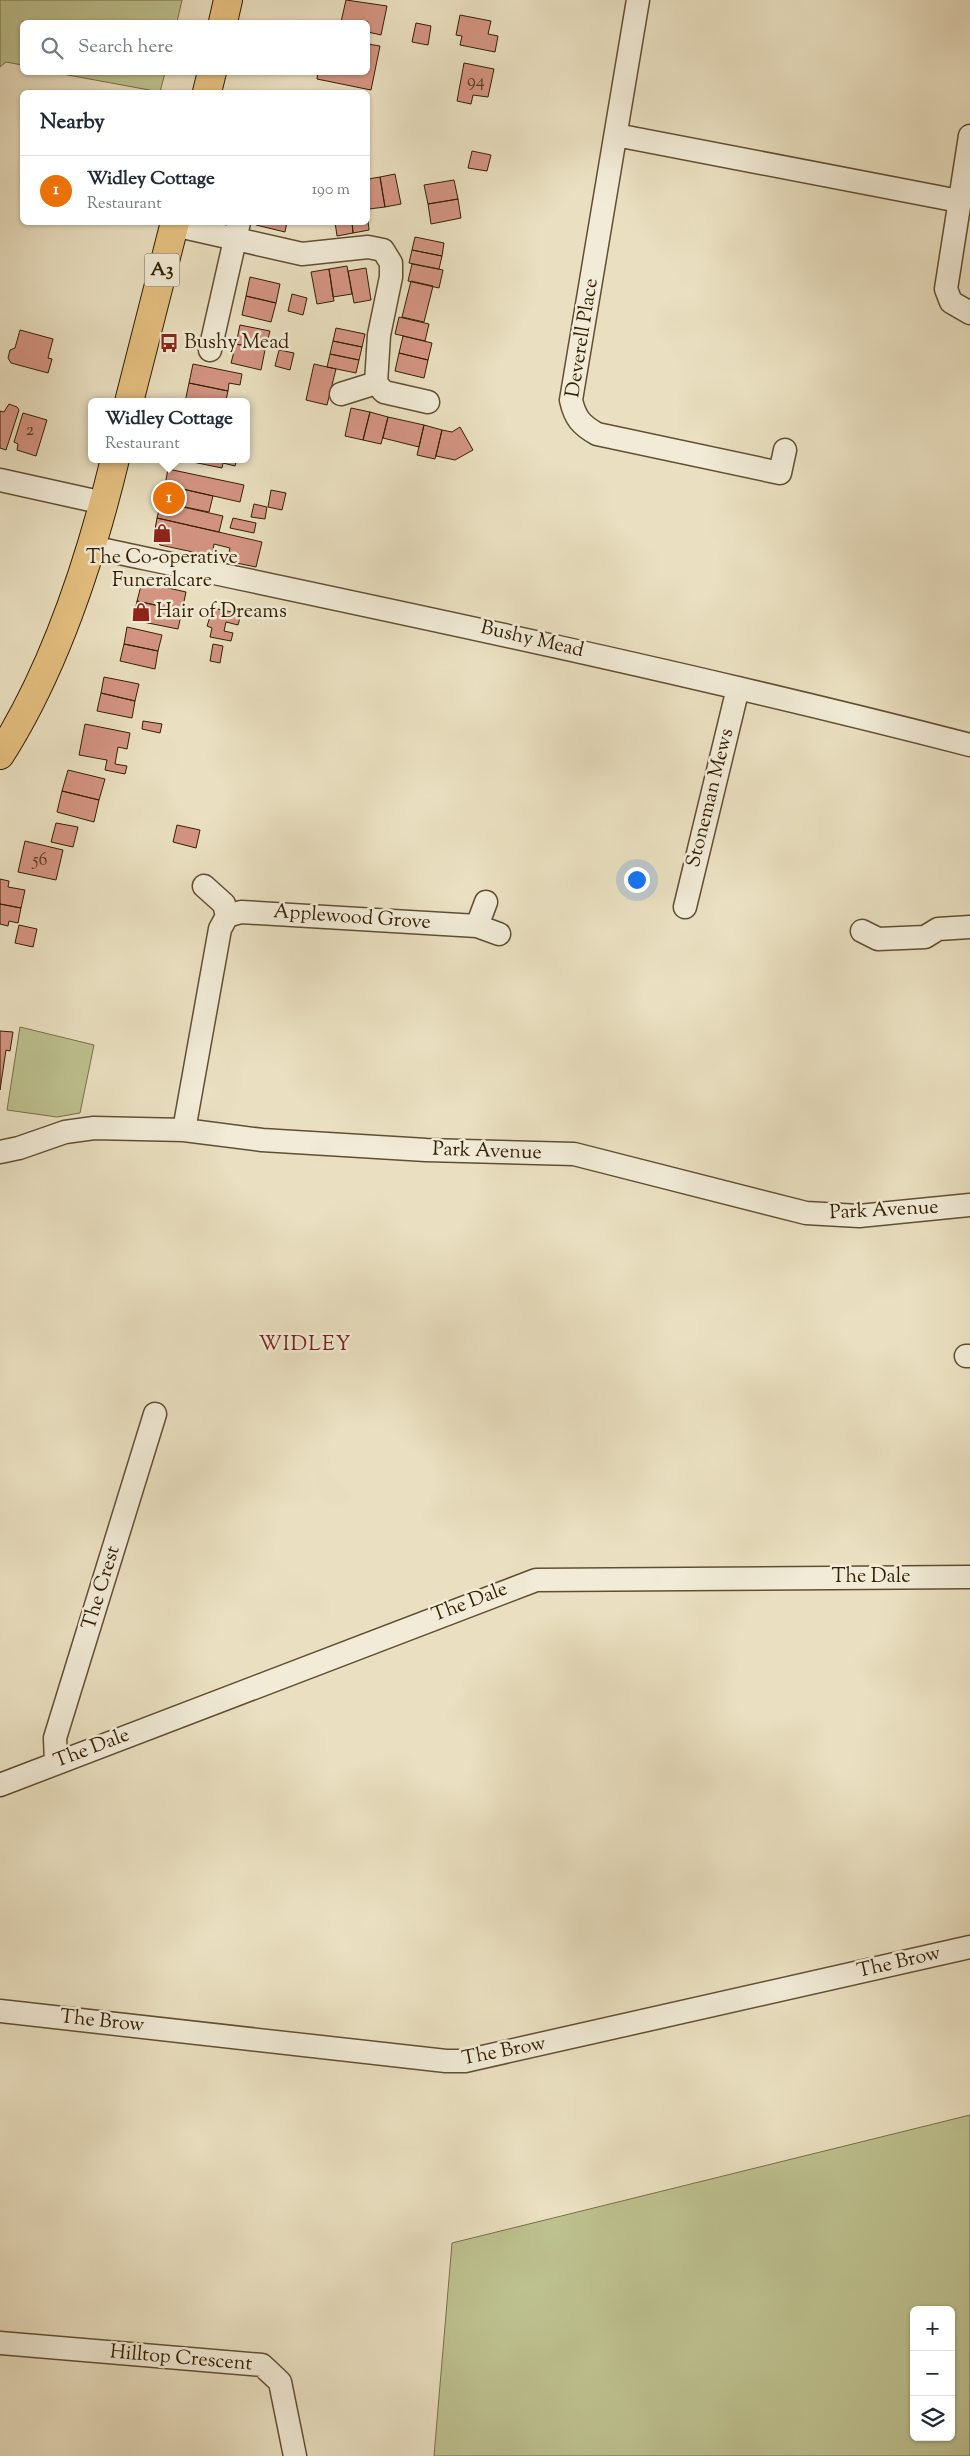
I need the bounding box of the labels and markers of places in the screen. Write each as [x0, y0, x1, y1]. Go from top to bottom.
place label: Bushy Mead [184, 329, 289, 358]
bus stop icon: Bushy Mead [158, 332, 180, 354]
pin: 1 [153, 479, 185, 517]
shop icon: The Co-operative Funeralcare [151, 522, 173, 544]
place label: The Co-operative Funeralcare [86, 544, 238, 596]
place label: Hair of Dreams [156, 598, 287, 627]
shop icon: Hair of Dreams [130, 601, 152, 623]

